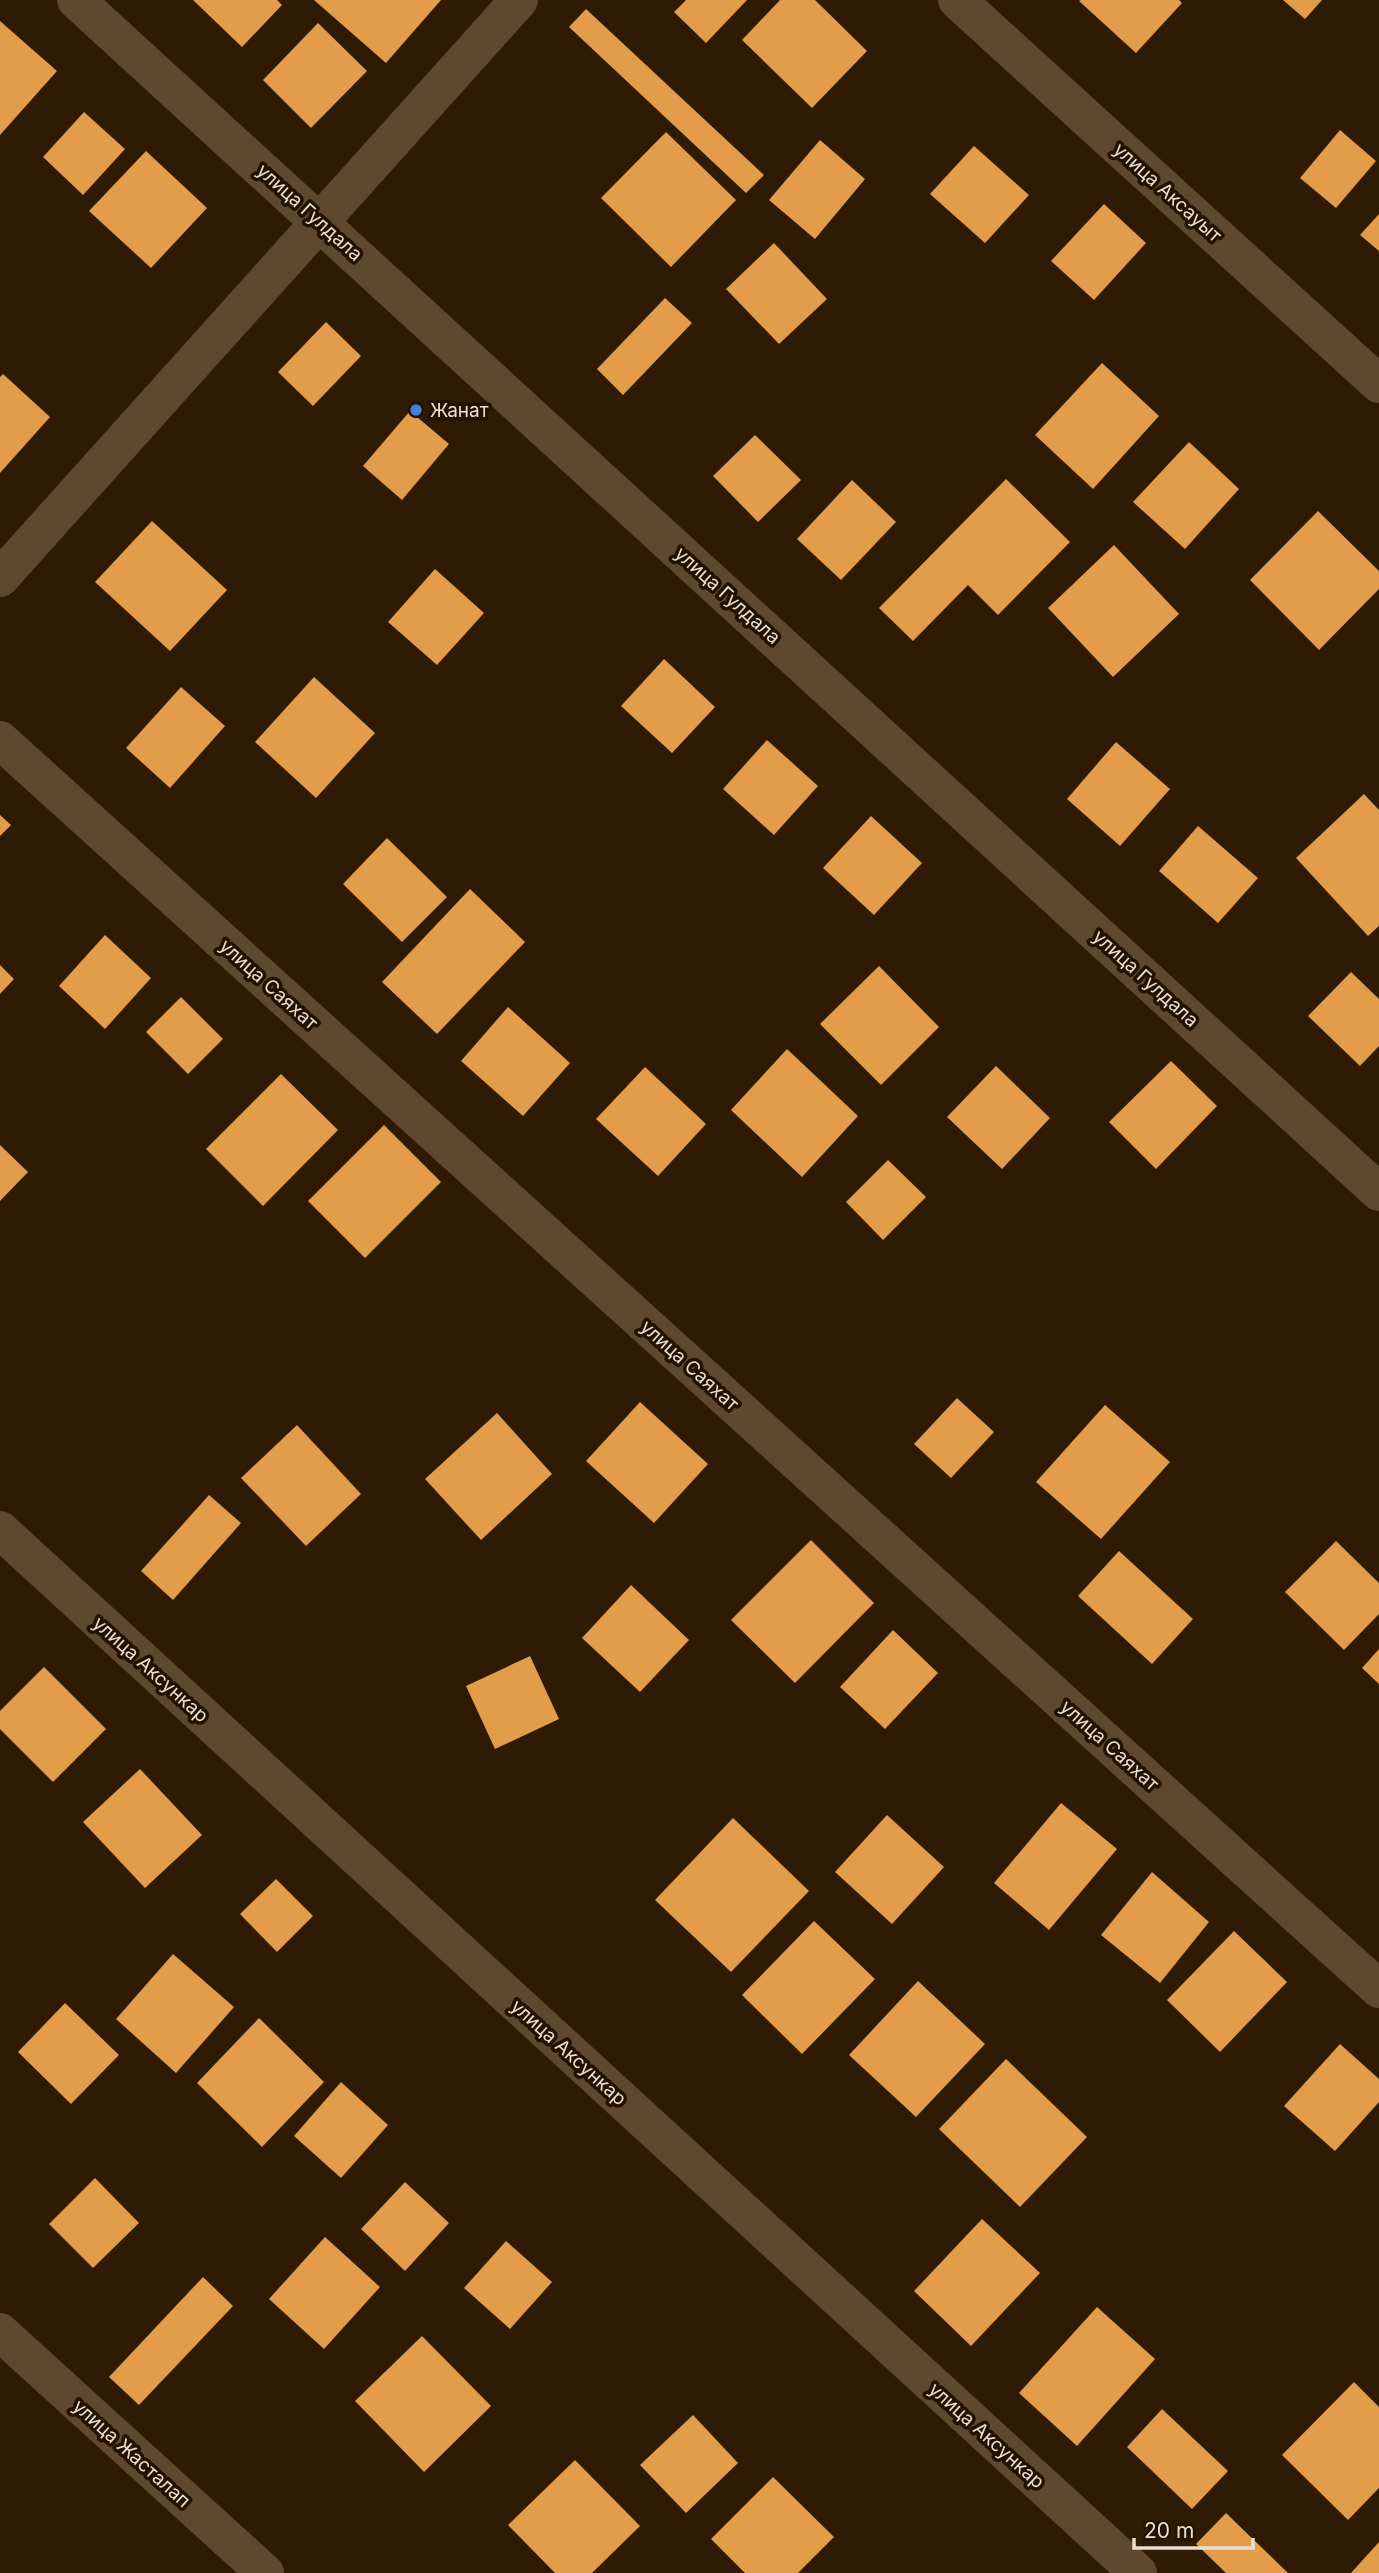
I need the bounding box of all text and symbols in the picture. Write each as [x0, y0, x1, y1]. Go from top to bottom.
street label: улица Аксауыт [1109, 138, 1226, 247]
street label: улица Гулдала [252, 159, 367, 266]
place label: Жанат [430, 399, 489, 422]
marker: Жанат [408, 402, 424, 418]
street label: улица Гулдала [670, 542, 785, 649]
street label: улица Гулдала [1088, 925, 1203, 1032]
street label: улица Саяхат [215, 934, 323, 1035]
street label: улица Саяхат [636, 1315, 744, 1416]
street label: улица Аксункар [88, 1612, 213, 1727]
street label: улица Саяхат [1056, 1695, 1164, 1796]
street label: улица Аксункар [506, 1995, 631, 2110]
street label: улица Аксункар [924, 2378, 1049, 2493]
street label: улица Жасталап [68, 2395, 195, 2512]
scale bar [1134, 2506, 1253, 2550]
text: 20 m [1144, 2518, 1194, 2543]

